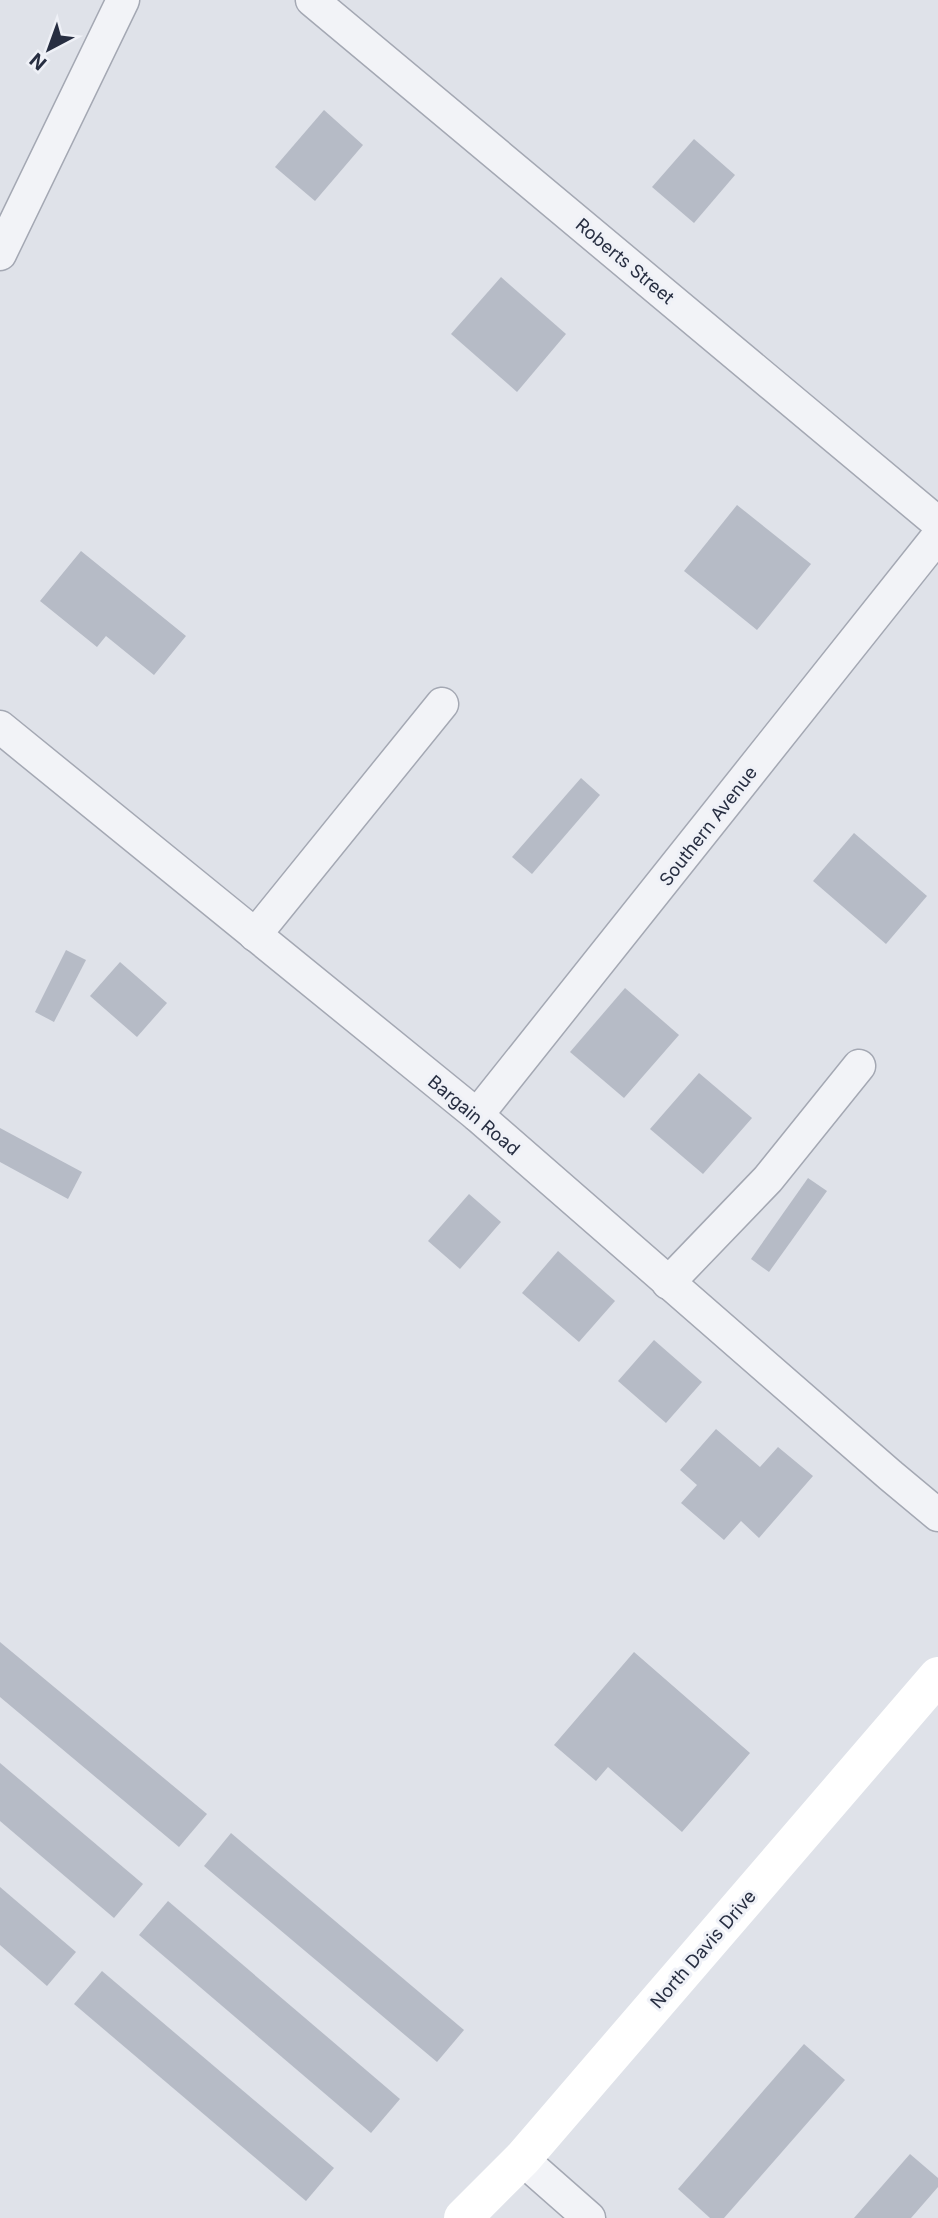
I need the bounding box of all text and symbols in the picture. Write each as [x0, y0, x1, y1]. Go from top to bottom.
north arrow [14, 14, 84, 84]
text: N [25, 48, 51, 75]
street label: Roberts Street [572, 214, 678, 308]
street label: Southern Avenue [655, 762, 761, 890]
street label: Bargain Road [424, 1071, 524, 1159]
street label: North Davis Drive [646, 1886, 760, 2012]

